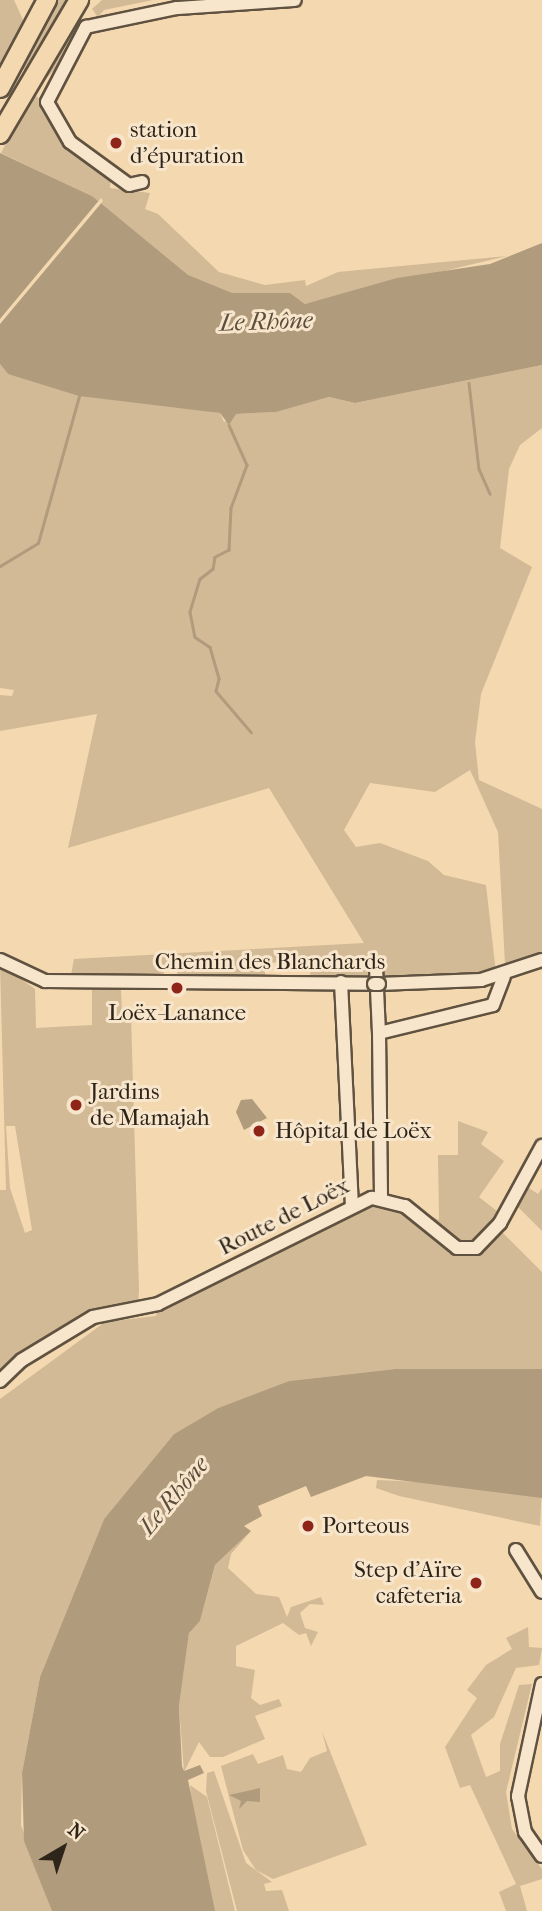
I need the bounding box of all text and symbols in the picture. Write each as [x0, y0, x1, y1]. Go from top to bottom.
place label: station d'épuration [130, 116, 244, 170]
marker: station d'épuration [108, 135, 124, 151]
water label: Le Rhône [219, 306, 313, 338]
street label: Chemin des Blanchards [155, 948, 385, 976]
marker: Loëx-Lanance [169, 980, 185, 996]
place label: Loëx-Lanance [108, 999, 246, 1027]
place label: Jardins de Mamajah [90, 1078, 210, 1132]
marker: Jardins de Mamajah [68, 1097, 84, 1113]
place label: Hôpital de Loëx [275, 1117, 431, 1145]
marker: Hôpital de Loëx [249, 1121, 269, 1141]
street label: Route de Loëx [214, 1172, 354, 1262]
water label: Le Rhône [133, 1451, 215, 1541]
place label: Porteous [322, 1512, 409, 1540]
marker: Porteous [300, 1518, 316, 1534]
place label: Step d'Aïre cafeteria [354, 1556, 462, 1610]
marker: Step d'Aïre cafeteria [468, 1575, 484, 1591]
north arrow [28, 1813, 98, 1883]
text: N [64, 1819, 89, 1845]

